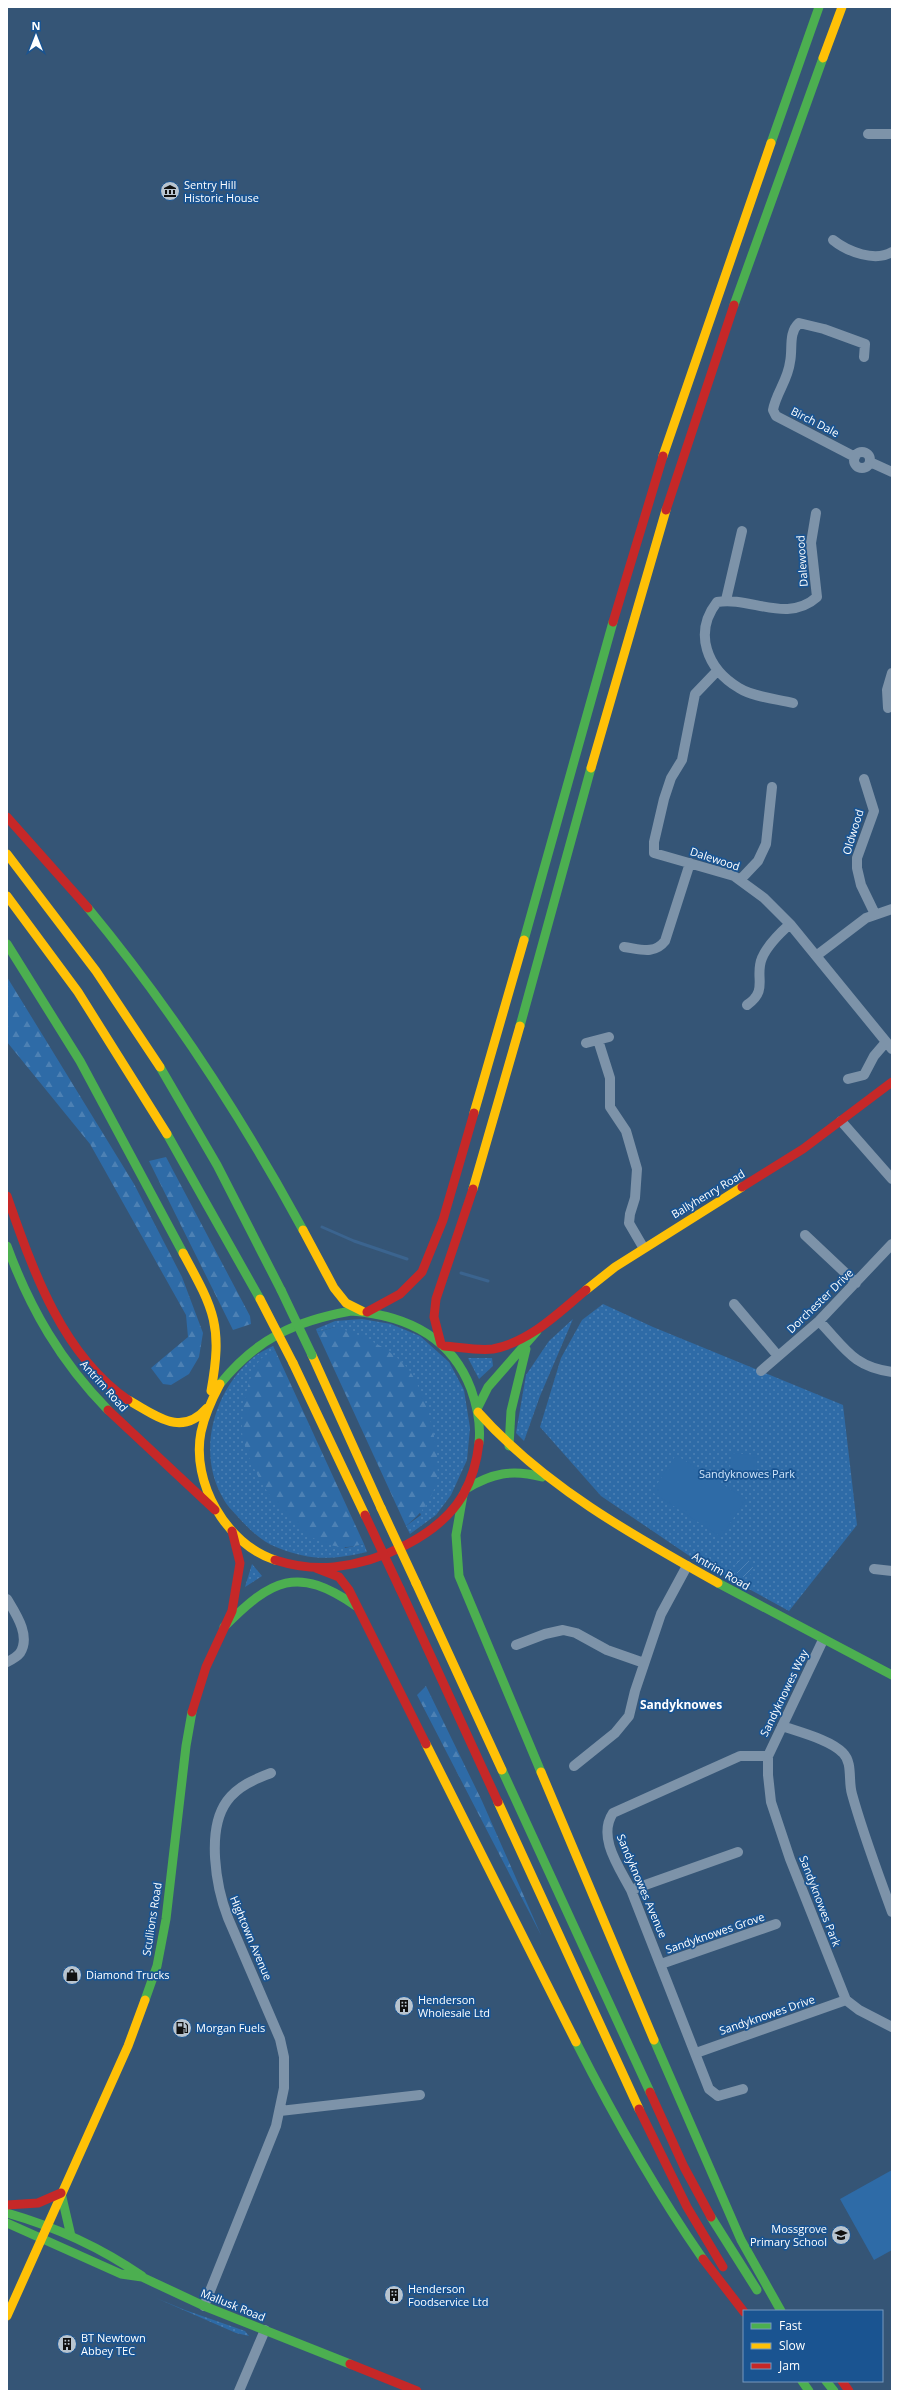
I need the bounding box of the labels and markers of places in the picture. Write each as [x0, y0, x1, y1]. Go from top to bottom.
place label: Sentry Hill Historic House [184, 177, 259, 205]
museum icon: Sentry Hill Historic House [159, 180, 181, 202]
shop icon: Diamond Trucks [61, 1964, 83, 1986]
place label: Diamond Trucks [86, 1967, 170, 1982]
place label: Henderson Wholesale Ltd [418, 1992, 490, 2020]
building icon: Henderson Wholesale Ltd [393, 1995, 415, 2017]
fuel station icon: Morgan Fuels [171, 2017, 193, 2039]
place label: Morgan Fuels [196, 2020, 265, 2035]
place label: Mossgrove Primary School [750, 2221, 827, 2249]
school or university icon: Mossgrove Primary School [830, 2224, 852, 2246]
place label: Henderson Foodservice Ltd [408, 2281, 489, 2309]
building icon: Henderson Foodservice Ltd [383, 2284, 405, 2306]
place label: BT Newtown Abbey TEC [81, 2330, 146, 2358]
building icon: BT Newtown Abbey TEC [56, 2333, 78, 2355]

